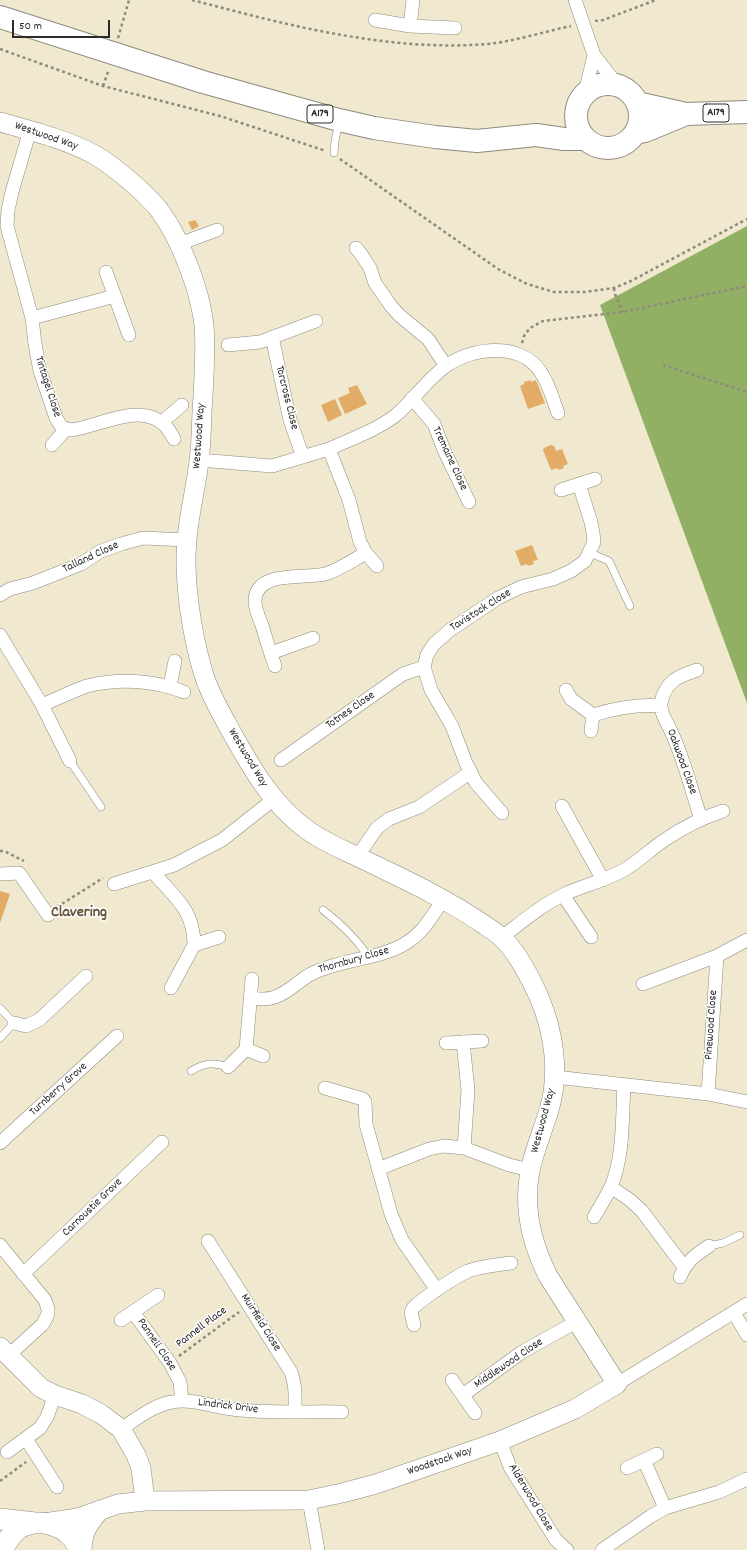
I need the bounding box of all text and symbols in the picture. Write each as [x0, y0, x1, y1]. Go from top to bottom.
scale bar [14, 12, 112, 38]
text: 50 m [19, 18, 42, 35]
road number: A179 [703, 104, 729, 122]
road number: A179 [307, 105, 333, 123]
street label: Westwood Way [13, 119, 79, 155]
street label: Tintagel Close [30, 355, 64, 419]
street label: Torcross Close [271, 365, 301, 431]
street label: Westwood Way [191, 403, 209, 469]
street label: Tremaine Close [428, 425, 470, 493]
street label: Talland Close [61, 539, 121, 577]
street label: Tavistock Close [448, 587, 514, 635]
street label: Totnes Close [324, 689, 378, 733]
street label: Westwood Way [224, 726, 270, 790]
street label: Oakwood Close [662, 727, 700, 797]
district label: Clavering [51, 904, 107, 924]
street label: Thornbury Close [317, 944, 391, 978]
street label: Pinewood Close [702, 990, 722, 1060]
street label: Turnberry Grove [27, 1060, 91, 1120]
street label: Westwood Way [529, 1087, 559, 1155]
street label: Carnoustie Grove [60, 1176, 126, 1240]
street label: Muirfield Close [237, 1291, 283, 1355]
street label: Pannell Place [174, 1304, 230, 1352]
street label: Pannell Close [133, 1316, 179, 1374]
street label: Middlewood Close [472, 1336, 546, 1392]
street label: Lindrick Drive [197, 1396, 259, 1418]
street label: Woodstock Way [406, 1444, 474, 1480]
street label: Alderwood Close [504, 1462, 556, 1534]

